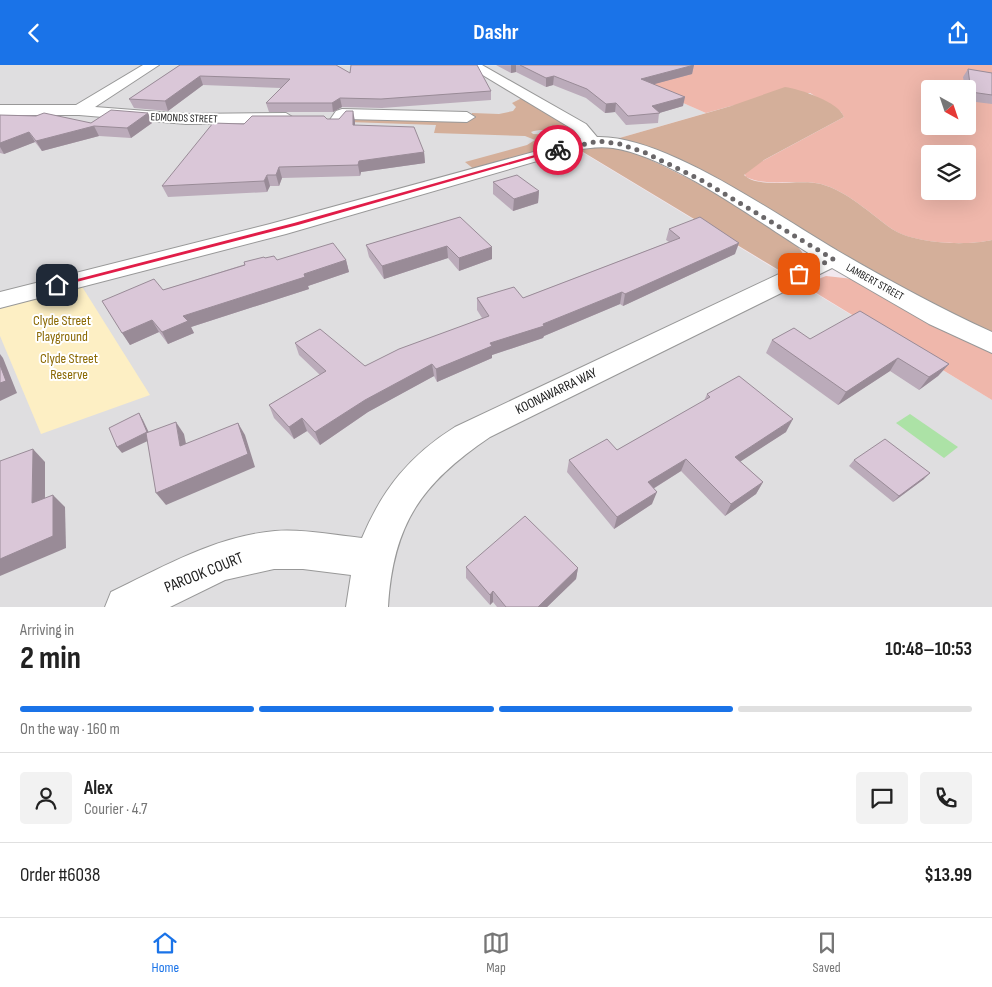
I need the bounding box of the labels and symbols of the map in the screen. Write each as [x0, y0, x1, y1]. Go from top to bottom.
north arrow [921, 80, 976, 135]
street label: EDMONDS STREET [150, 110, 218, 126]
courier [533, 125, 583, 175]
pin [778, 253, 820, 295]
street label: LAMBERT STREET [844, 261, 906, 303]
pin [36, 264, 78, 306]
park label: Clyde Street Playground [33, 312, 91, 345]
park label: Clyde Street Reserve [40, 350, 98, 383]
street label: KOONAWARRA WAY [512, 364, 600, 418]
street label: PAROOK COURT [162, 548, 247, 597]

